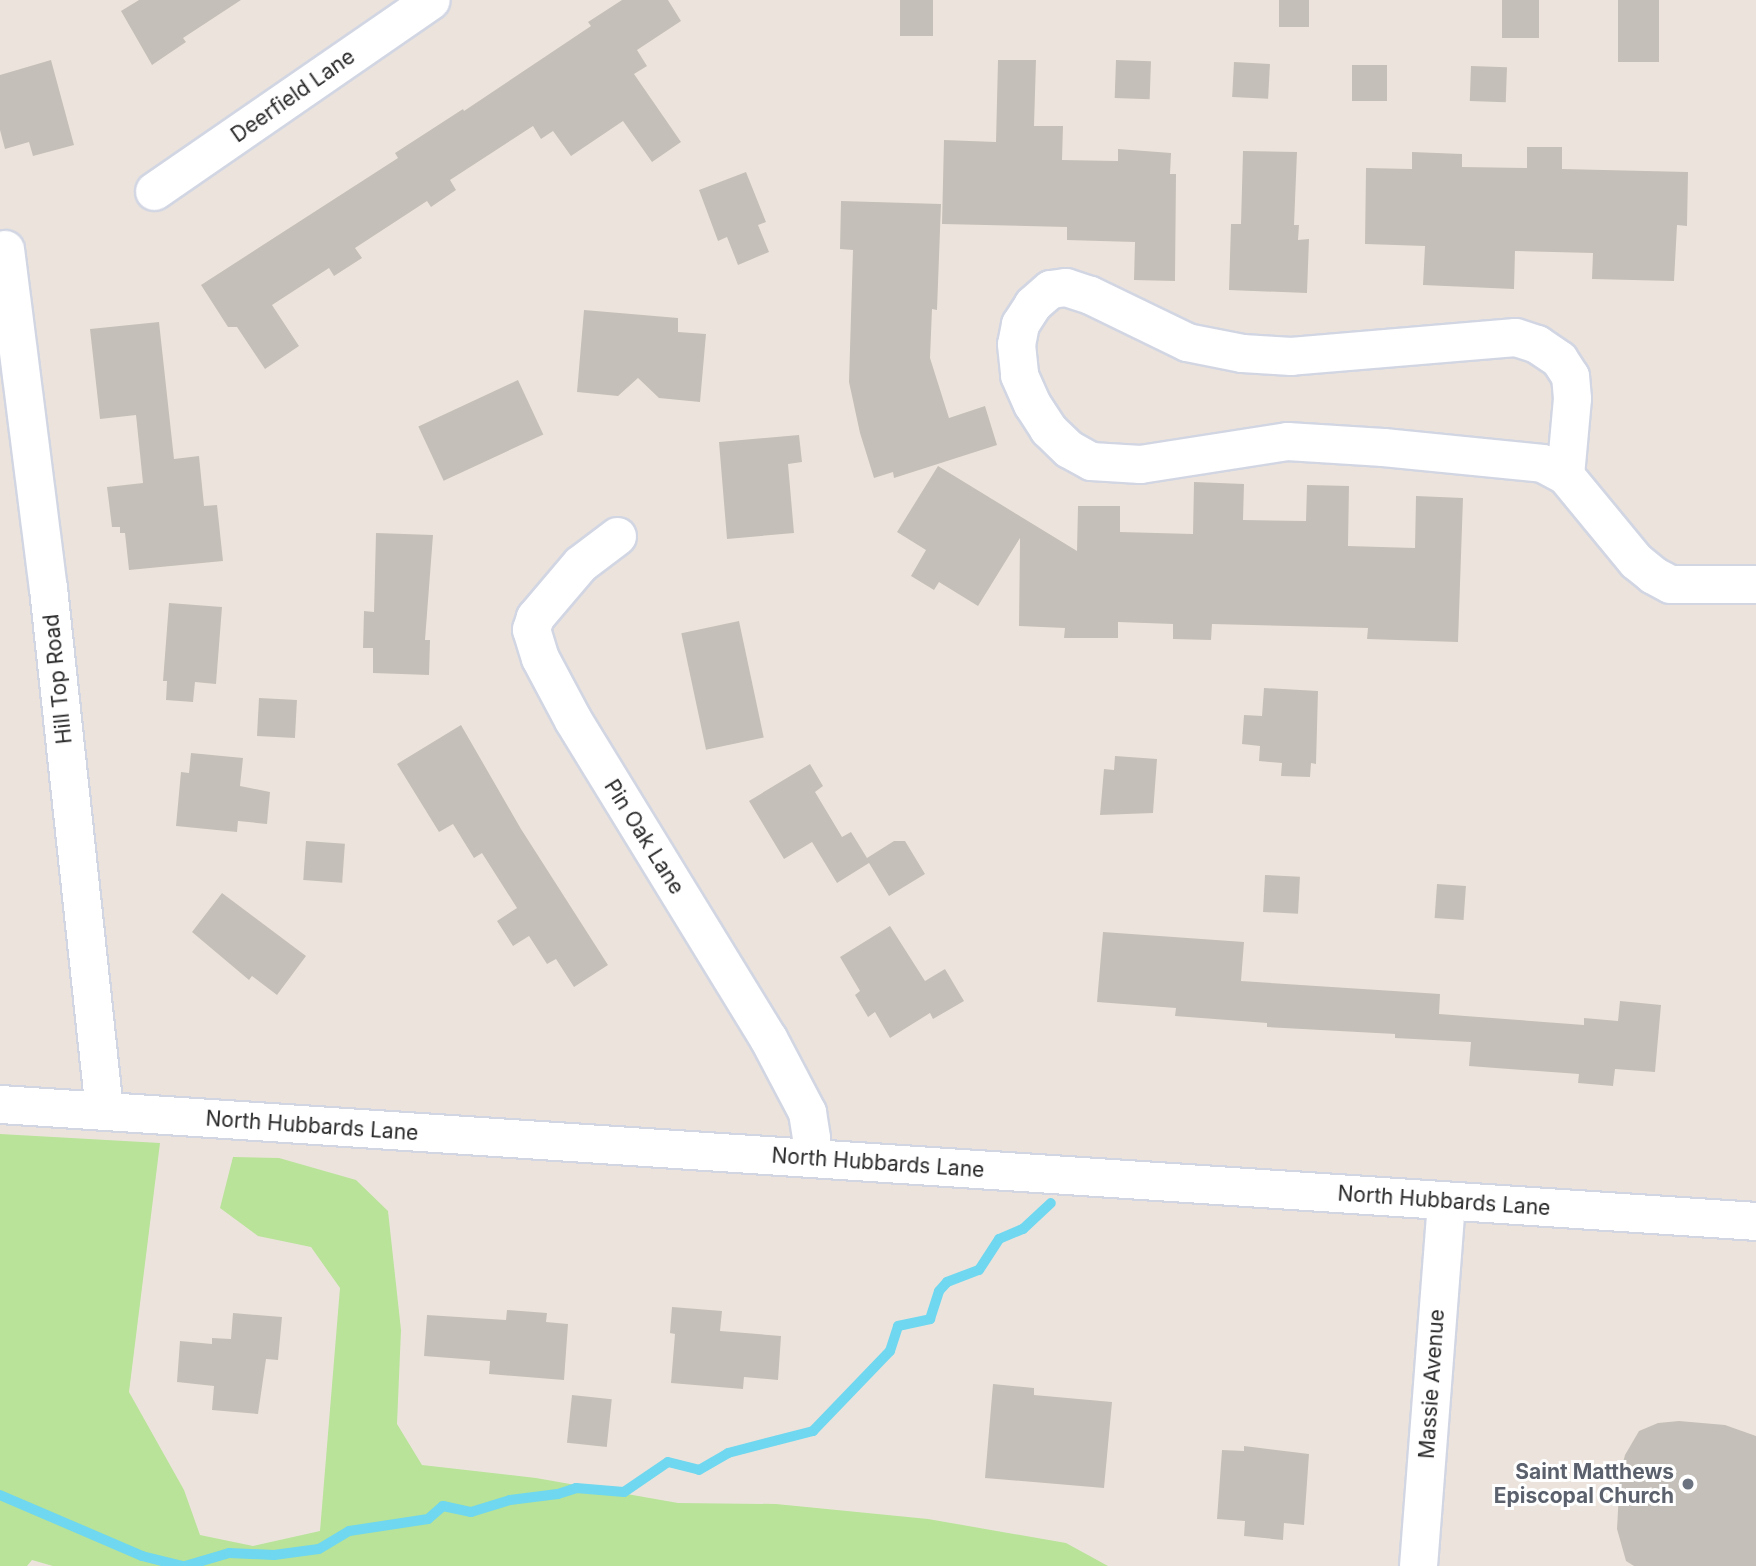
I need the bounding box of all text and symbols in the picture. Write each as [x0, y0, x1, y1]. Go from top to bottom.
street label: Deerfield Lane [226, 44, 360, 148]
street label: Hill Top Road [39, 613, 77, 745]
street label: Pin Oak Lane [599, 775, 689, 899]
street label: North Hubbards Lane [205, 1106, 419, 1146]
street label: North Hubbards Lane [771, 1143, 985, 1183]
street label: North Hubbards Lane [1337, 1181, 1551, 1221]
street label: Massie Avenue [1414, 1308, 1450, 1460]
place label: Saint Matthews Episcopal Church [1494, 1459, 1674, 1509]
marker: Saint Matthews Episcopal Church [1680, 1476, 1696, 1492]

